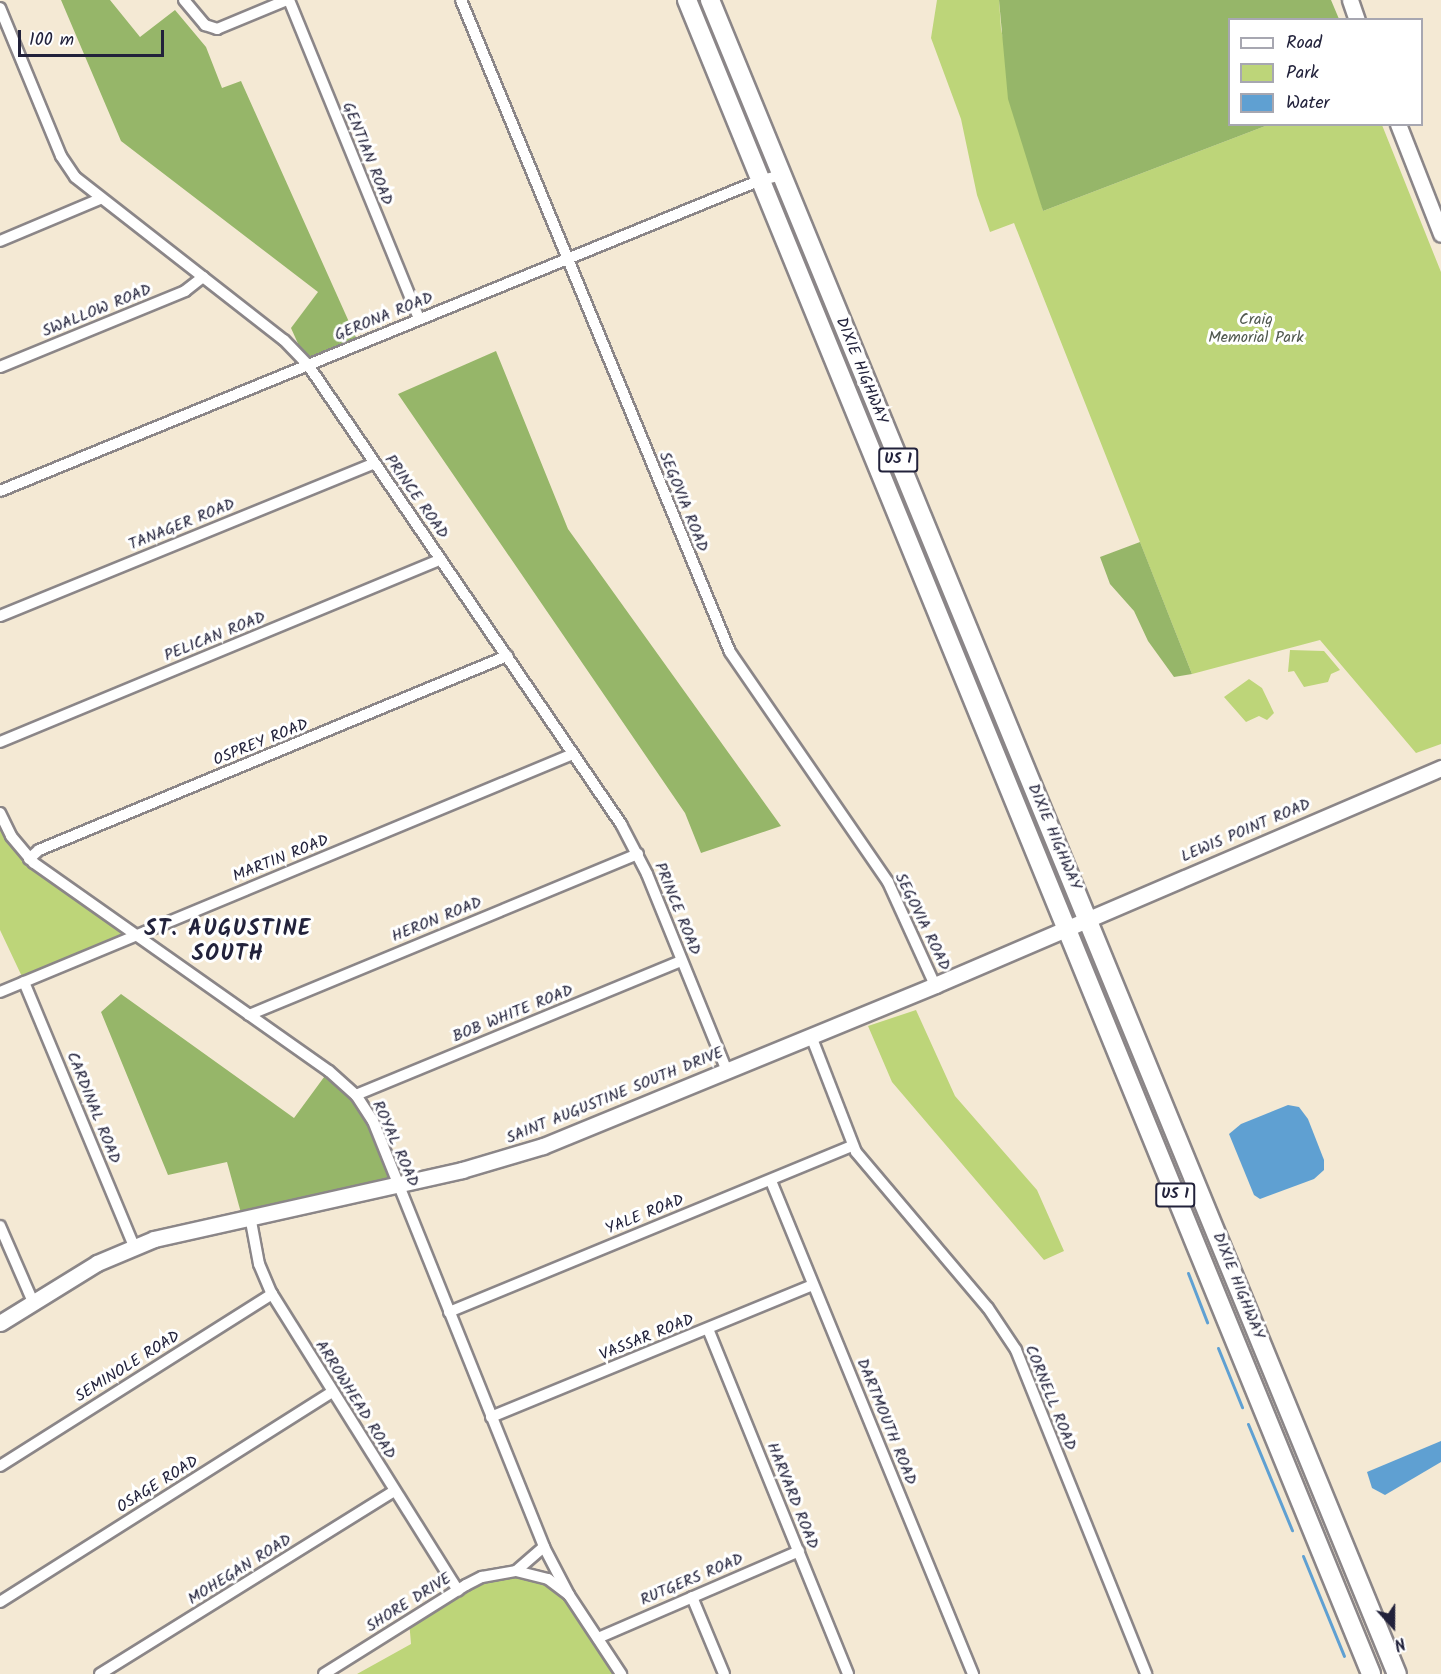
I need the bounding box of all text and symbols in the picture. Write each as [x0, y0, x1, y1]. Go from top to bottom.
scale bar [21, 18, 166, 56]
legend [1228, 18, 1423, 126]
text: 100 m [29, 26, 74, 55]
text: Road [1286, 29, 1322, 58]
text: Park [1286, 59, 1319, 88]
text: Water [1286, 89, 1330, 118]
street label: GENTIAN ROAD [338, 100, 396, 208]
street label: SWALLOW ROAD [40, 280, 154, 342]
street label: GERONA ROAD [332, 289, 436, 345]
park label: Craig Memorial Park [1208, 310, 1304, 348]
street label: DIXIE HIGHWAY [831, 315, 891, 427]
road number: US 1 [877, 448, 919, 472]
street label: SEGOVIA ROAD [654, 449, 712, 555]
street label: PRINCE ROAD [380, 451, 452, 543]
street label: TANAGER ROAD [126, 495, 238, 555]
street label: PELICAN ROAD [162, 608, 268, 666]
street label: OSPREY ROAD [211, 715, 311, 771]
street label: DIXIE HIGHWAY [1023, 781, 1085, 893]
street label: LEWIS POINT ROAD [1178, 795, 1314, 867]
street label: MARTIN ROAD [230, 831, 332, 887]
street label: PRINCE ROAD [650, 860, 704, 958]
street label: SEGOVIA ROAD [890, 870, 954, 974]
street label: HERON ROAD [389, 893, 485, 947]
district label: ST. AUGUSTINE SOUTH [144, 916, 312, 968]
street label: BOB WHITE ROAD [450, 981, 576, 1047]
street label: SAINT AUGUSTINE SOUTH DRIVE [504, 1044, 726, 1148]
street label: CARDINAL ROAD [62, 1049, 124, 1167]
street label: ROYAL ROAD [367, 1098, 423, 1190]
road number: US 1 [1154, 1183, 1196, 1207]
street label: YALE ROAD [603, 1191, 687, 1239]
street label: DIXIE HIGHWAY [1208, 1230, 1268, 1342]
street label: VASSAR ROAD [597, 1310, 697, 1366]
street label: SEMINOLE ROAD [72, 1327, 184, 1407]
street label: ARROWHEAD ROAD [311, 1337, 399, 1463]
street label: CORNELL ROAD [1020, 1342, 1080, 1454]
street label: DARTMOUTH ROAD [852, 1356, 920, 1488]
street label: HARVARD ROAD [762, 1440, 822, 1552]
street label: OSAGE ROAD [114, 1452, 202, 1518]
street label: MOHEGAN ROAD [185, 1530, 295, 1610]
street label: RUTGERS ROAD [638, 1550, 746, 1610]
street label: SHORE DRIVE [363, 1569, 455, 1637]
north arrow [1363, 1596, 1423, 1656]
text: N [1390, 1630, 1409, 1657]

